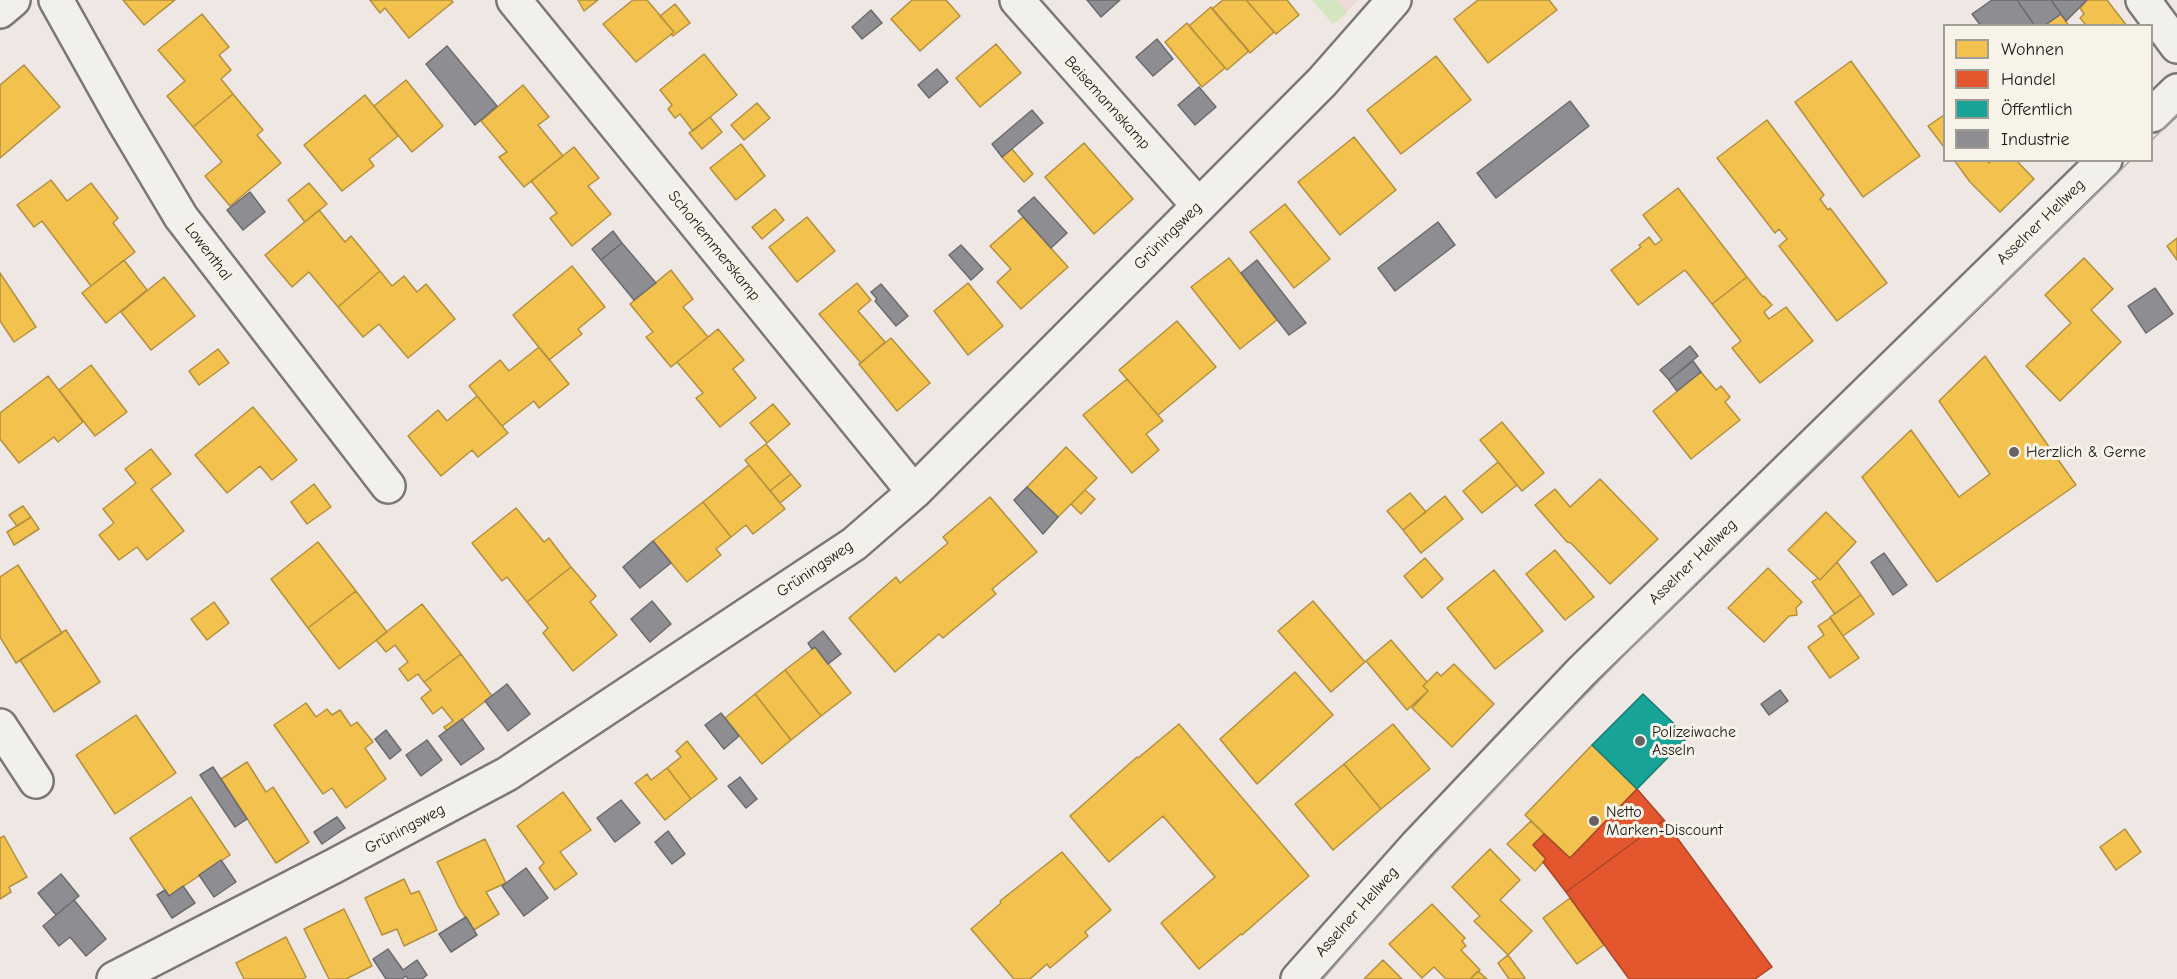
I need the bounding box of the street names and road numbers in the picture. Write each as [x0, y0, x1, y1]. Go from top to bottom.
street label: Beisemannskamp [1060, 52, 1154, 154]
street label: Asselner Hellweg [1993, 175, 2089, 269]
street label: Schorlemmerskamp [664, 187, 764, 305]
street label: Grüningsweg [1130, 198, 1206, 274]
street label: Lowenthal [180, 219, 236, 285]
street label: Asselner Hellweg [1645, 515, 1741, 609]
street label: Grüningsweg [773, 536, 857, 602]
street label: Grüningsweg [362, 800, 448, 858]
street label: Asselner Hellweg [1311, 863, 1403, 961]

